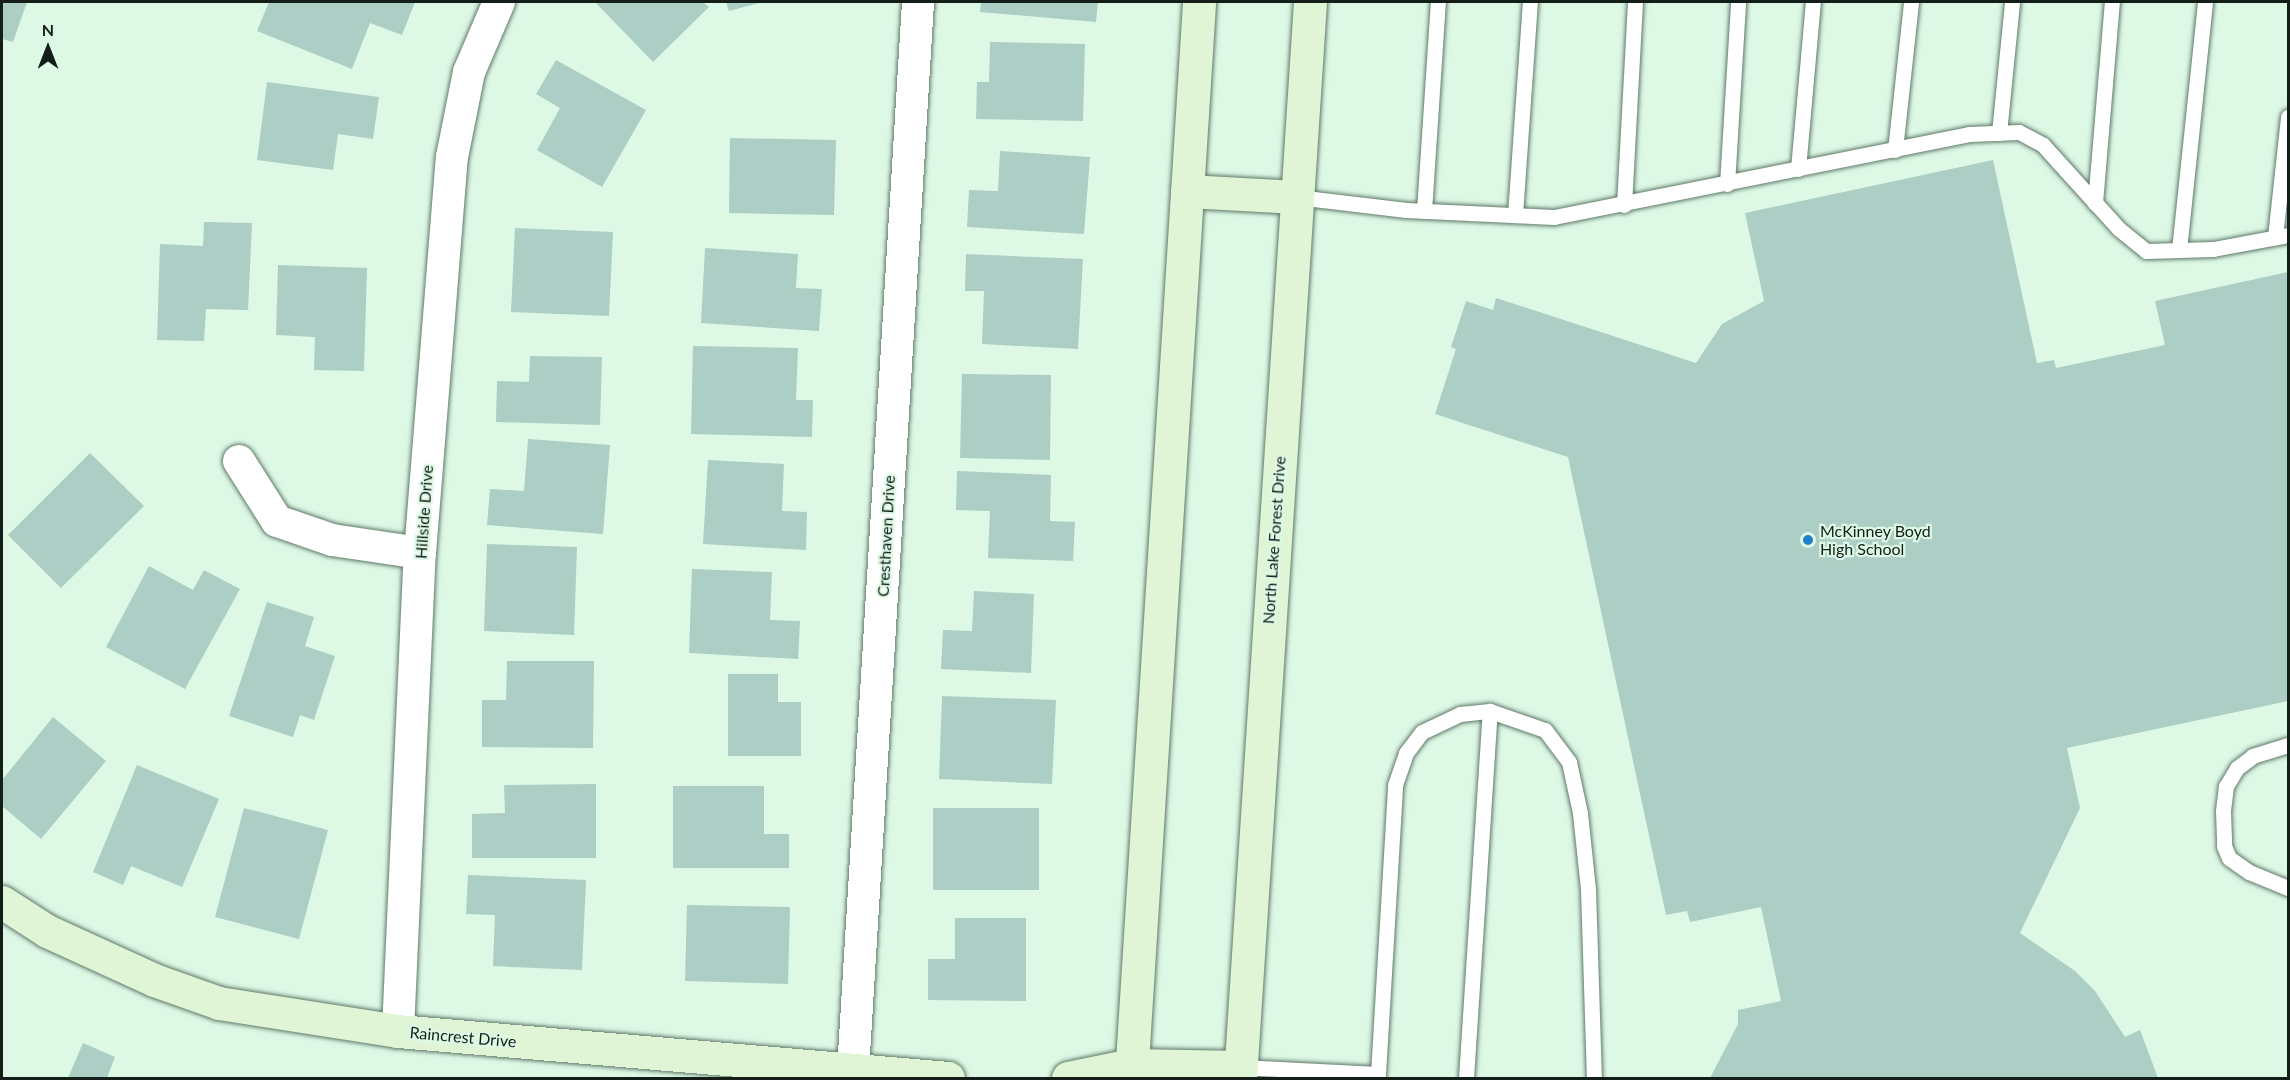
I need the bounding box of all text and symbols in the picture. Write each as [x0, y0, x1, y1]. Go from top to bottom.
north arrow [18, 18, 78, 78]
text: N [42, 20, 54, 39]
street label: North Lake Forest Drive [1259, 455, 1289, 625]
street label: Hillside Drive [411, 464, 437, 560]
street label: Cresthaven Drive [873, 475, 899, 597]
place label: McKinney Boyd High School [1820, 521, 1931, 559]
marker: McKinney Boyd High School [1801, 533, 1815, 547]
street label: Raincrest Drive [409, 1023, 517, 1051]

